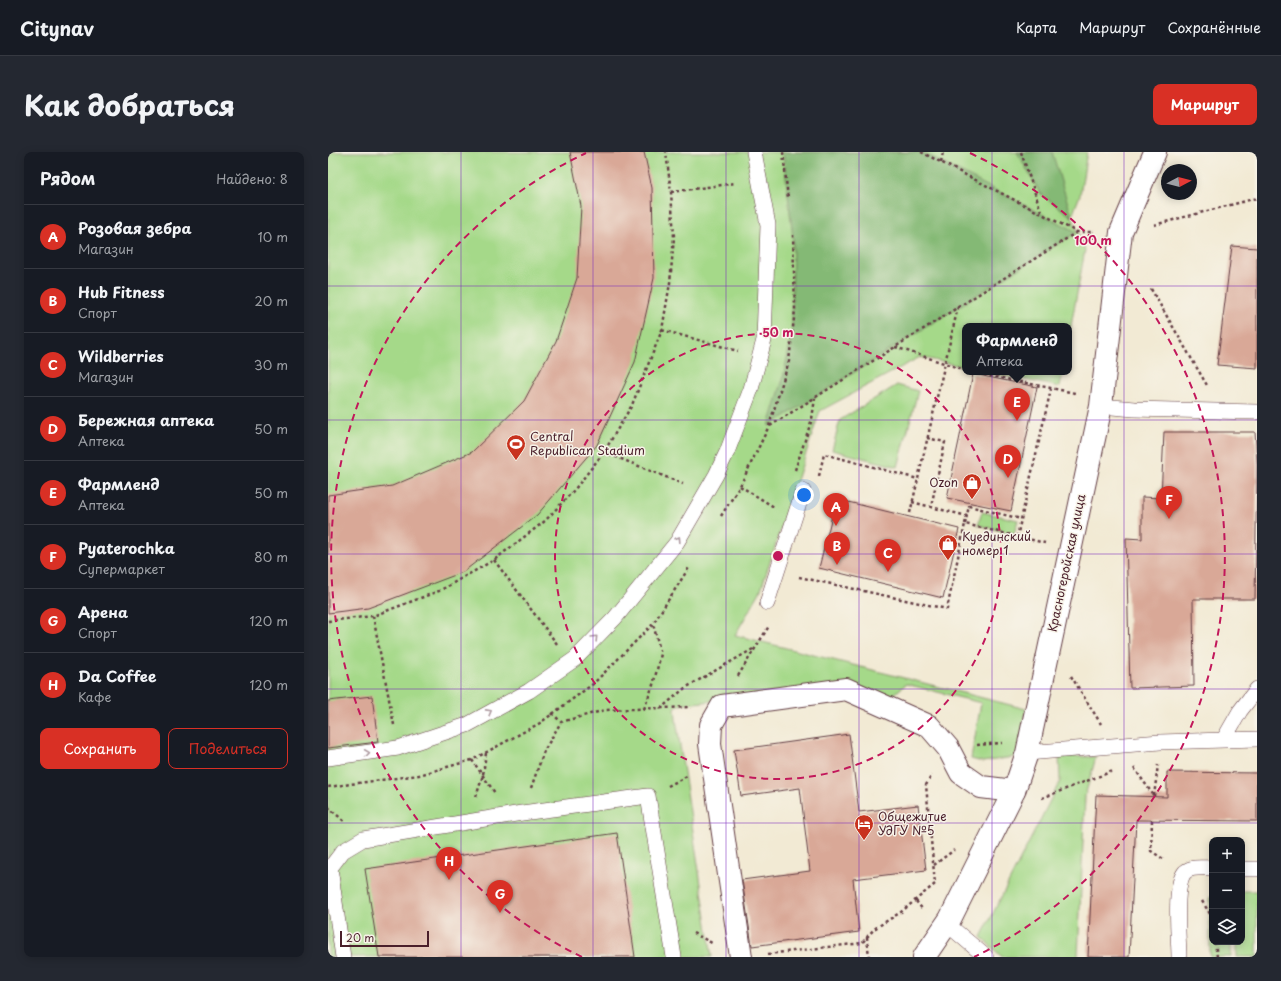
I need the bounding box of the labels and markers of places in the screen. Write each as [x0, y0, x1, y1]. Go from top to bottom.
pin: E [1004, 388, 1030, 421]
place label: Central Republican Stadium [530, 427, 645, 459]
sports icon: Central Republican Stadium [505, 433, 527, 461]
pin: D [995, 445, 1021, 478]
shop icon: Ozon [961, 472, 983, 500]
place label: Ozon [929, 473, 958, 491]
pin: F [1156, 486, 1182, 519]
pin: A [823, 493, 849, 526]
place label: Куединский номер 1 [962, 527, 1031, 559]
pin: B [824, 532, 850, 565]
shop icon: Куединский номер 1 [937, 533, 959, 561]
pin: C [875, 539, 901, 572]
centre of rings [771, 549, 785, 563]
place label: Общежитие УдГУ №5 [878, 807, 947, 839]
hotel icon: Общежитие УдГУ №5 [853, 813, 875, 841]
pin: H [436, 847, 462, 880]
pin: G [487, 880, 513, 913]

